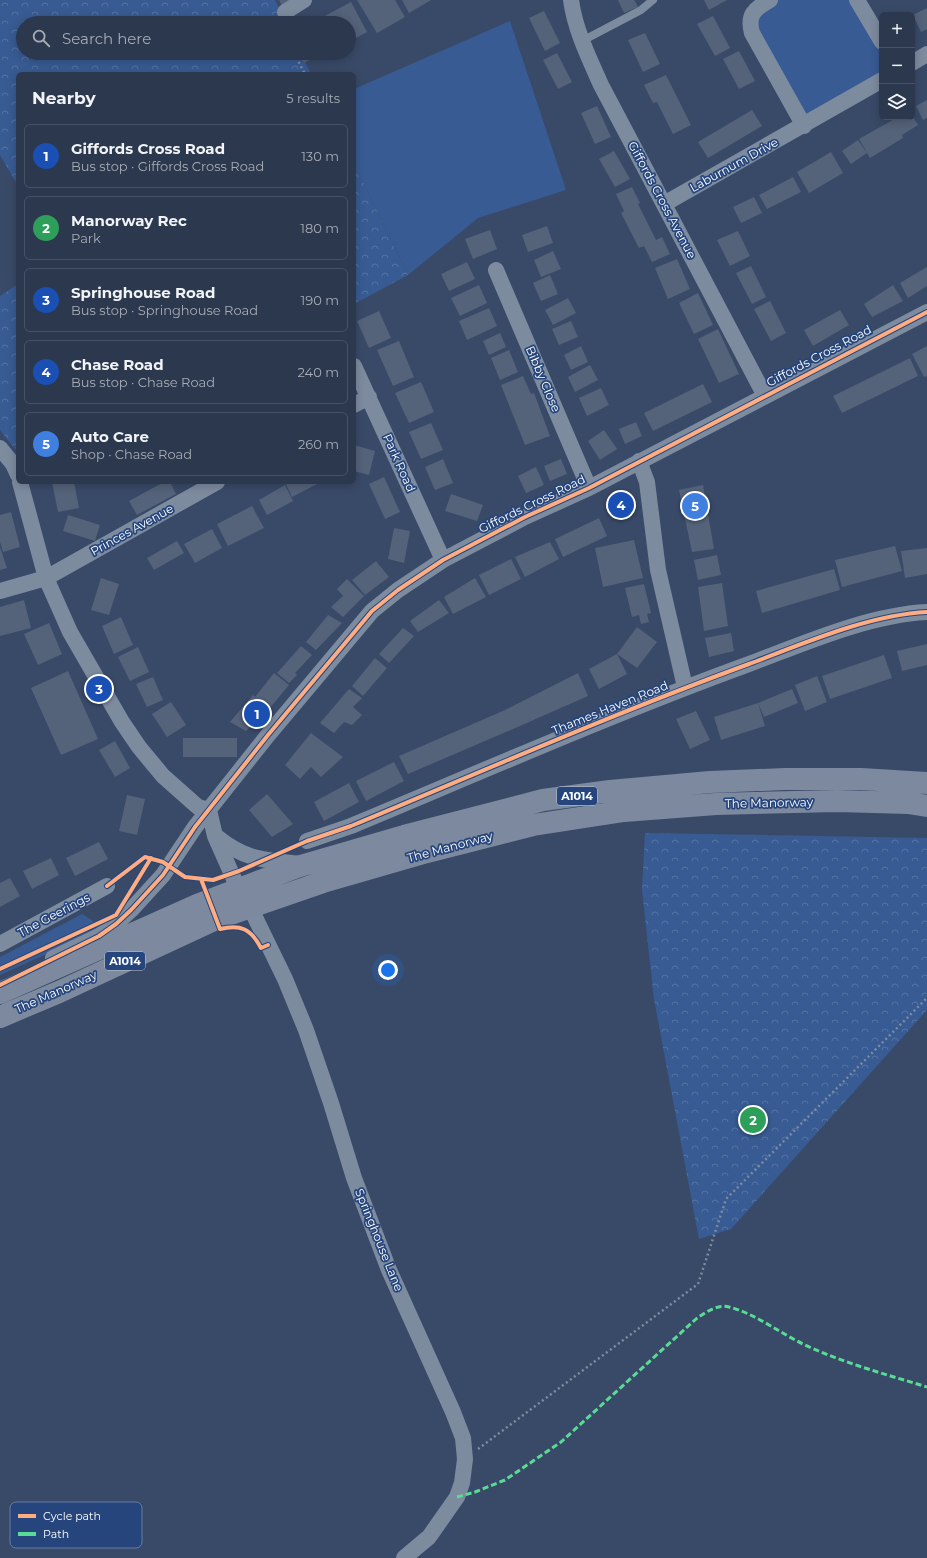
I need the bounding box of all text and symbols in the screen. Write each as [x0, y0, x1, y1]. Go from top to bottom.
map controls [879, 12, 915, 120]
button: + [879, 12, 915, 48]
search box [16, 16, 356, 60]
icon: search [30, 27, 52, 49]
text: Search here [62, 29, 151, 48]
button: − [879, 48, 915, 84]
button: layers [879, 84, 915, 120]
text: Nearby [32, 88, 96, 108]
text: 5 results [286, 90, 340, 106]
street label: Laburnum Drive [687, 134, 780, 195]
text: Giffords Cross Road [71, 139, 225, 158]
street label: Giffords Cross Avenue [625, 139, 700, 261]
text: 1 [43, 148, 49, 164]
text: 130 m [301, 148, 339, 164]
text: Bus stop · Giffords Cross Road [71, 158, 264, 174]
text: Manorway Rec [71, 211, 187, 230]
text: 2 [42, 220, 50, 236]
text: 180 m [300, 220, 339, 236]
text: Park [71, 230, 101, 246]
text: Springhouse Road [71, 283, 215, 302]
text: 3 [42, 292, 50, 308]
text: 190 m [301, 292, 339, 308]
text: Bus stop · Springhouse Road [71, 302, 258, 318]
street label: Giffords Cross Road [764, 322, 874, 390]
street label: Bibby Close [523, 343, 564, 414]
text: Chase Road [71, 355, 164, 374]
text: 4 [42, 364, 50, 380]
text: 240 m [298, 364, 339, 380]
text: Bus stop · Chase Road [71, 374, 215, 390]
text: Auto Care [71, 427, 149, 446]
street label: Park Road [380, 431, 419, 494]
text: 5 [42, 436, 50, 452]
text: 260 m [298, 436, 339, 452]
text: Shop · Chase Road [71, 446, 192, 462]
street label: Giffords Cross Road [476, 471, 588, 536]
pin: 4 [608, 490, 634, 520]
pin: 5 [682, 491, 708, 521]
street label: Princes Avenue [88, 501, 176, 559]
pin: 3 [86, 674, 112, 704]
street label: Thames Haven Road [550, 677, 670, 738]
pin: 1 [244, 699, 270, 729]
road number: A1014 [557, 787, 597, 805]
street label: The Manorway [725, 794, 814, 811]
street label: The Manorway [405, 828, 495, 865]
street label: The Geerings [15, 889, 92, 940]
road number: A1014 [105, 952, 145, 970]
your location [378, 960, 398, 980]
street label: The Manorway [12, 967, 100, 1016]
pin: 2 [740, 1105, 766, 1135]
street label: Springhouse Lane [352, 1186, 407, 1293]
legend [10, 1502, 142, 1548]
text: Cycle path [43, 1509, 101, 1523]
text: Path [43, 1527, 69, 1541]

